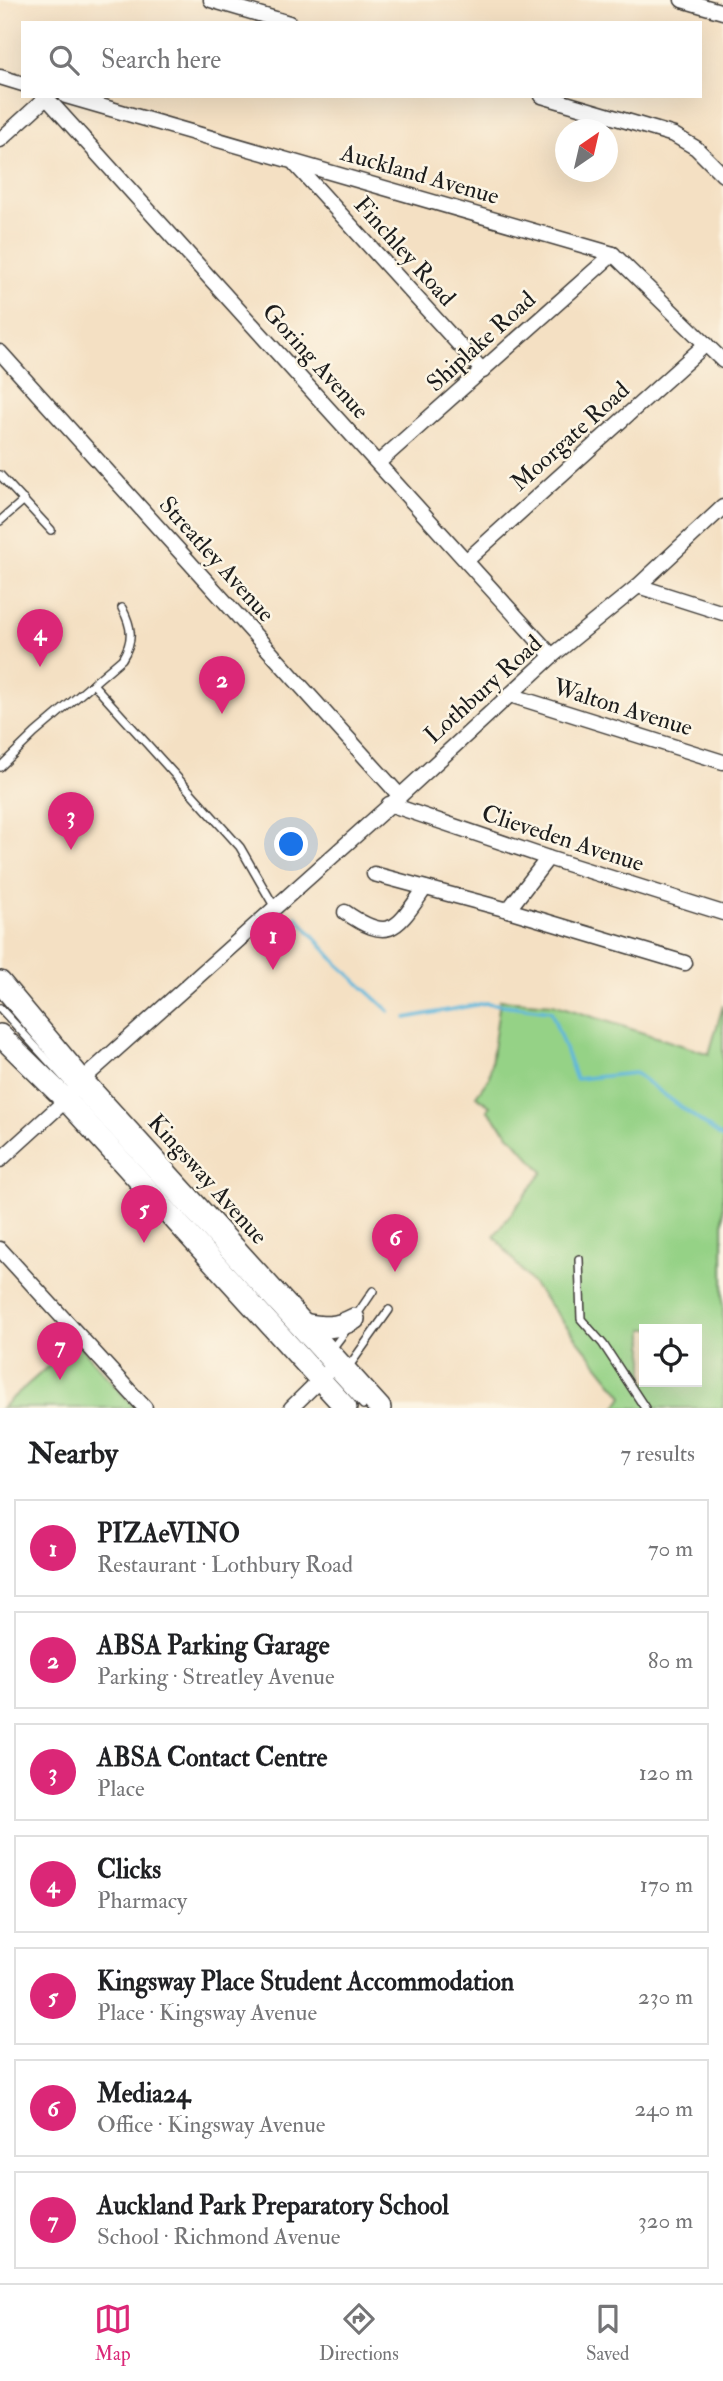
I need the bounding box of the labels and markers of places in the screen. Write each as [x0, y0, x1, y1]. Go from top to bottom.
pin: 4 [17, 609, 63, 667]
pin: 2 [199, 656, 245, 714]
pin: 3 [48, 792, 94, 850]
pin: 1 [250, 912, 296, 970]
pin: 5 [121, 1185, 167, 1243]
pin: 6 [372, 1214, 418, 1272]
pin: 7 [37, 1322, 83, 1380]

